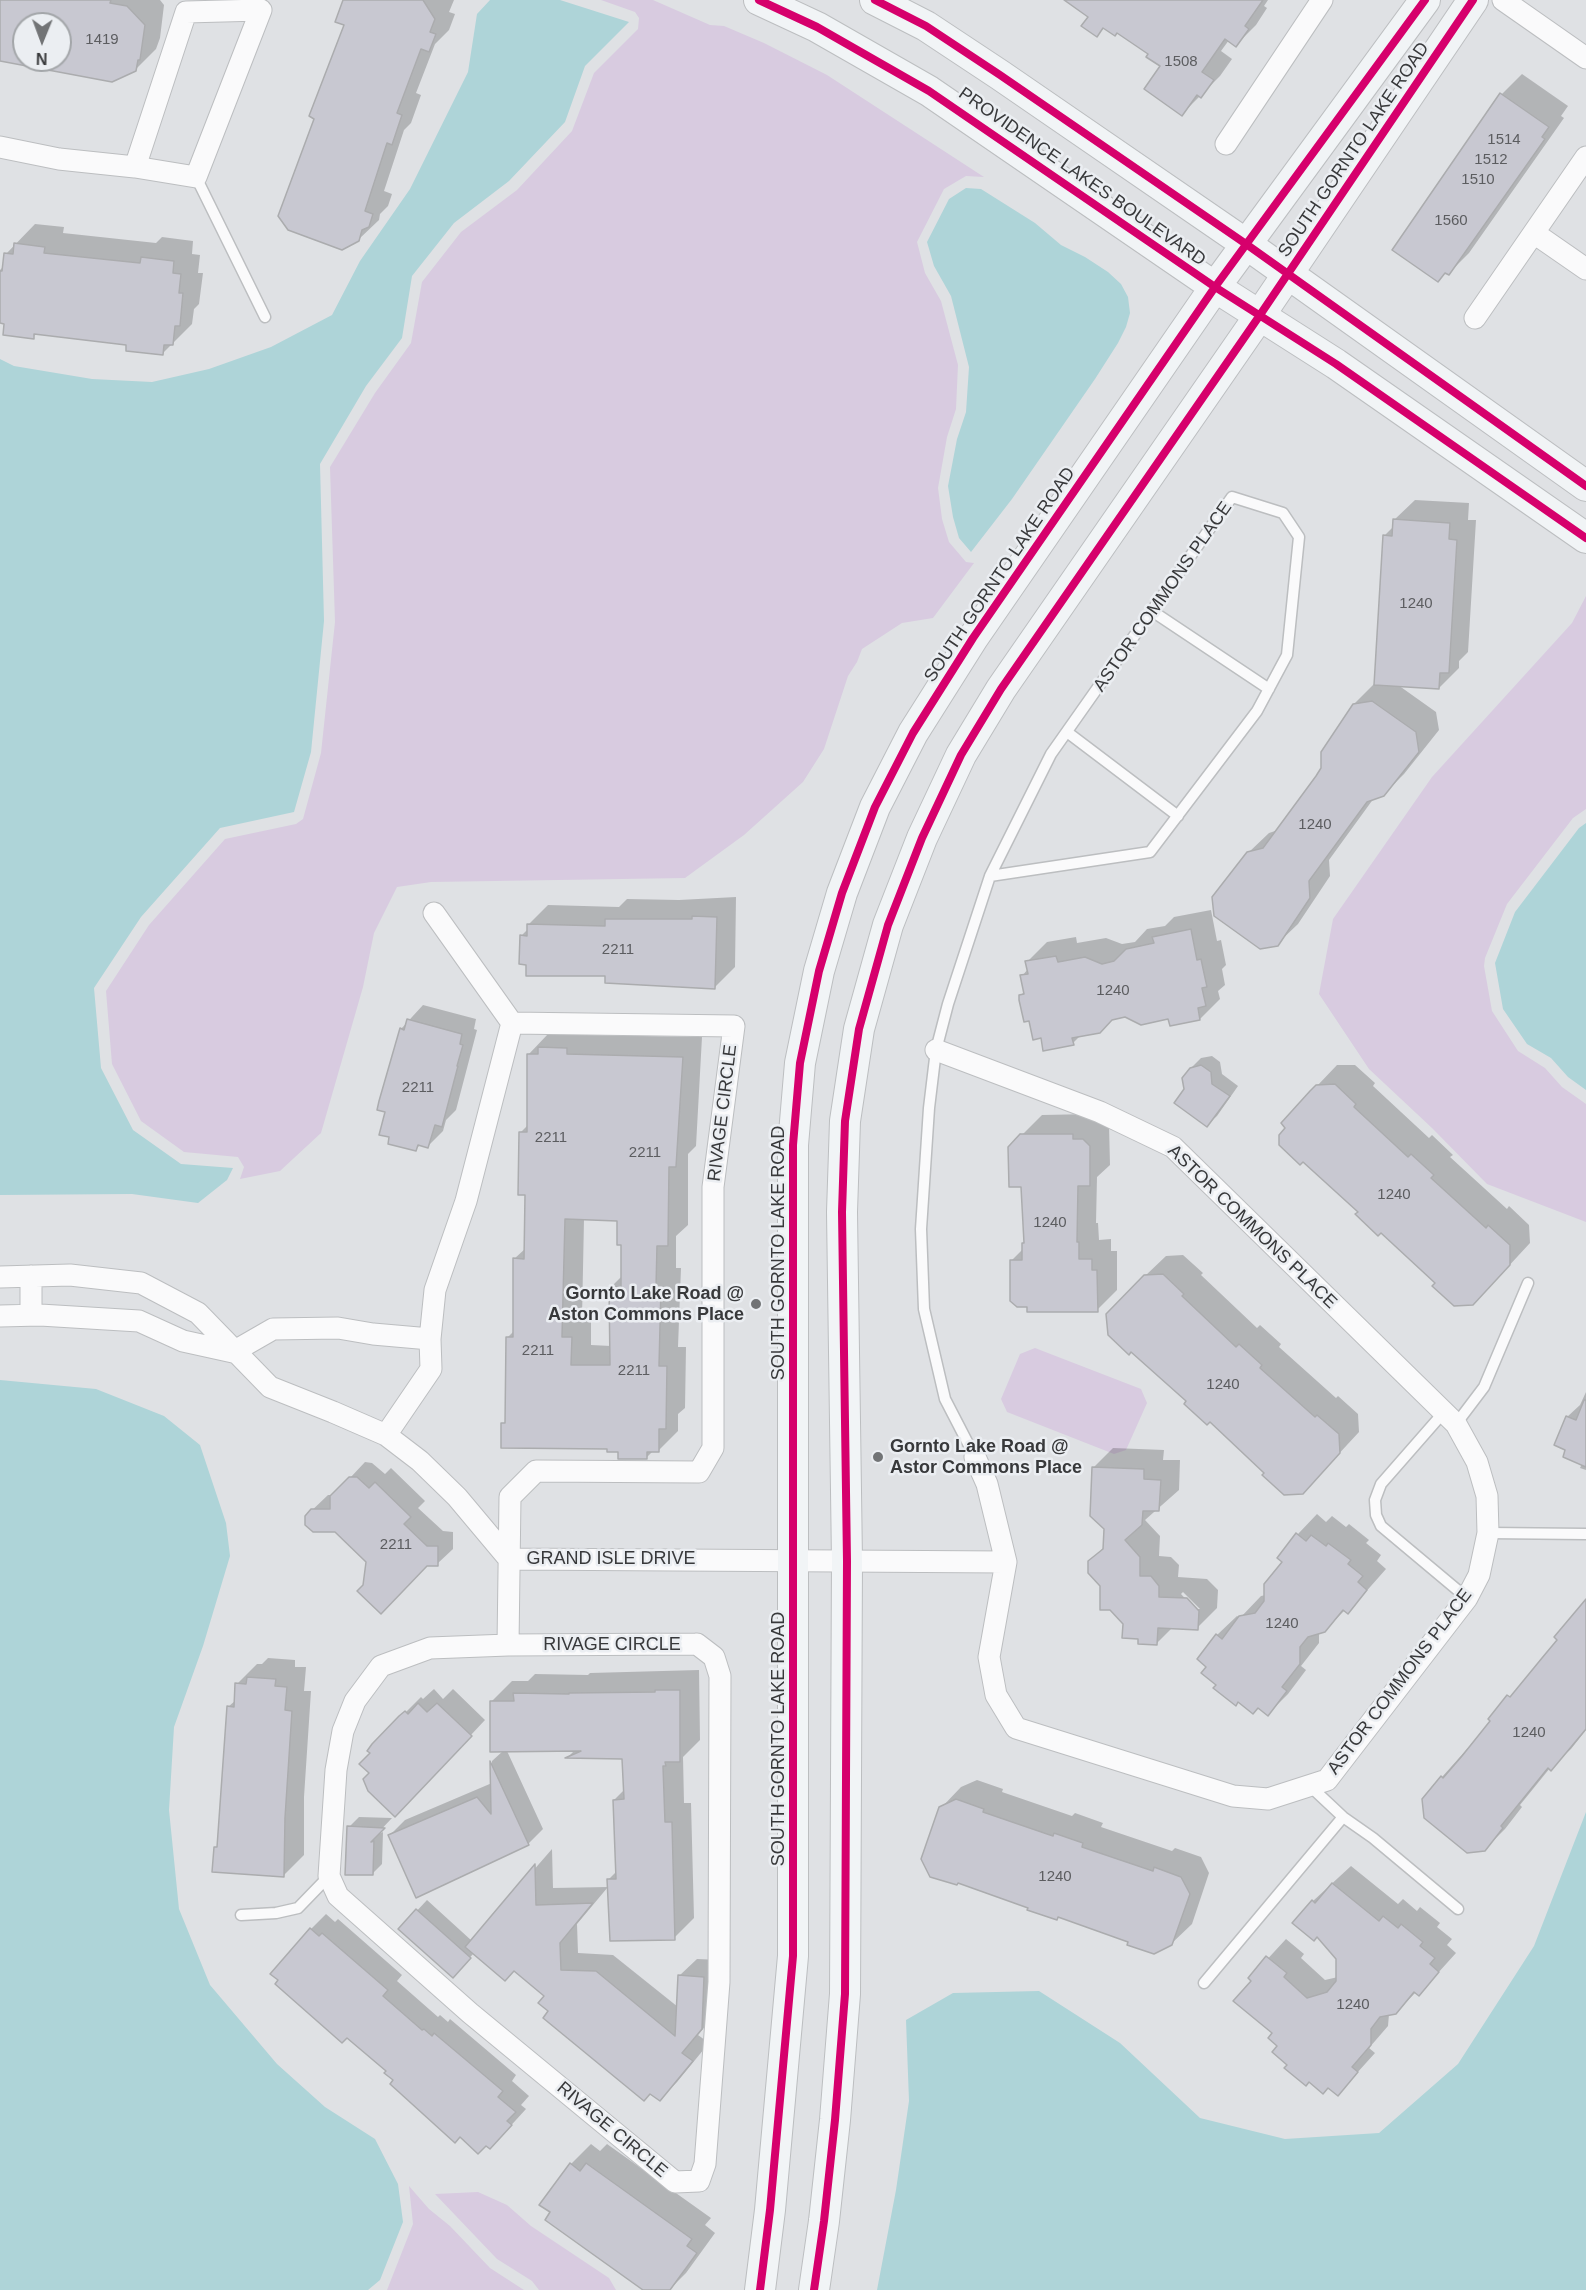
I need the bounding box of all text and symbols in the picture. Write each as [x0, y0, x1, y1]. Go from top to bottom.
north arrow [12, 12, 72, 72]
house number: 1419 [85, 31, 119, 49]
street label: SOUTH GORNTO LAKE ROAD [1274, 38, 1434, 262]
text: N [36, 50, 48, 67]
house number: 1508 [1164, 53, 1198, 71]
street label: PROVIDENCE LAKES BOULEVARD [954, 83, 1210, 271]
house number: 1514 [1487, 131, 1521, 149]
house number: 1512 [1474, 151, 1508, 169]
house number: 1510 [1461, 171, 1495, 189]
house number: 1560 [1434, 212, 1468, 230]
street label: SOUTH GORNTO LAKE ROAD [920, 463, 1080, 687]
street label: ASTOR COMMONS PLACE [1089, 498, 1237, 696]
house number: 1240 [1399, 595, 1433, 613]
house number: 1240 [1298, 816, 1332, 834]
house number: 2211 [602, 941, 634, 959]
house number: 1240 [1096, 982, 1130, 1000]
street label: RIVAGE CIRCLE [704, 1043, 742, 1183]
house number: 2211 [402, 1079, 434, 1097]
street label: SOUTH GORNTO LAKE ROAD [768, 1126, 790, 1380]
house number: 2211 [535, 1129, 567, 1147]
street label: ASTOR COMMONS PLACE [1163, 1140, 1341, 1314]
house number: 2211 [629, 1144, 661, 1162]
house number: 1240 [1377, 1186, 1411, 1204]
house number: 1240 [1033, 1214, 1067, 1232]
place label: Gornto Lake Road @ Aston Commons Place [548, 1283, 744, 1326]
marker: Gornto Lake Road @ Aston Commons Place [749, 1297, 763, 1311]
house number: 2211 [522, 1342, 554, 1360]
house number: 2211 [618, 1362, 650, 1380]
house number: 1240 [1206, 1376, 1240, 1394]
place label: Gornto Lake Road @ Astor Commons Place [890, 1436, 1082, 1478]
marker: Gornto Lake Road @ Astor Commons Place [871, 1450, 885, 1464]
house number: 2211 [380, 1536, 412, 1554]
street label: GRAND ISLE DRIVE [526, 1548, 696, 1570]
street label: ASTOR COMMONS PLACE [1323, 1585, 1477, 1779]
street label: SOUTH GORNTO LAKE ROAD [768, 1612, 790, 1866]
house number: 1240 [1265, 1615, 1299, 1633]
street label: RIVAGE CIRCLE [543, 1634, 681, 1656]
house number: 1240 [1512, 1724, 1546, 1742]
house number: 1240 [1038, 1868, 1072, 1886]
house number: 1240 [1336, 1996, 1370, 2014]
street label: RIVAGE CIRCLE [552, 2077, 672, 2183]

